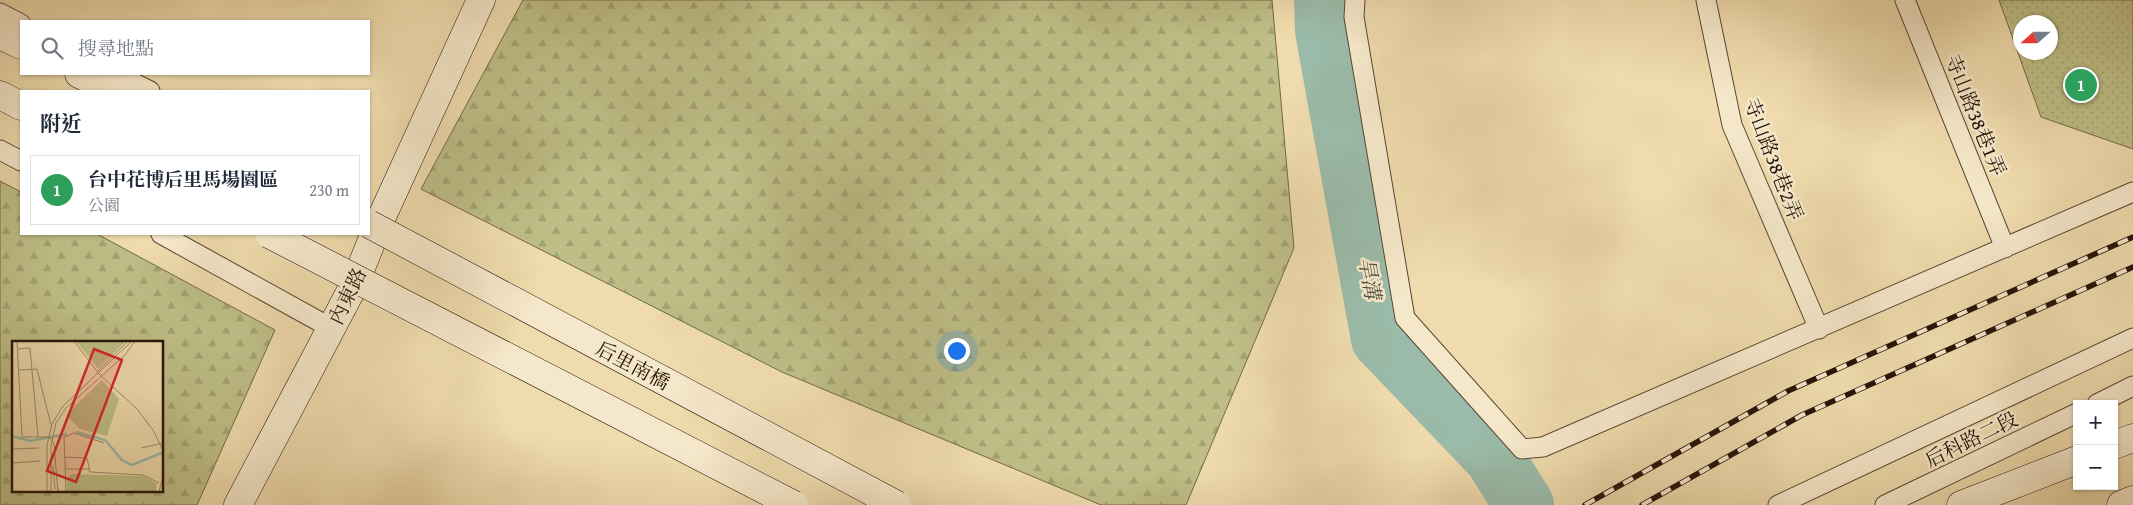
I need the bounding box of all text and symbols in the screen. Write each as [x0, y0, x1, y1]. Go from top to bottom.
north arrow [2013, 15, 2058, 60]
search box [20, 20, 370, 75]
icon: search [38, 34, 66, 62]
text: 搜尋地點 [78, 34, 154, 62]
street label: 寺山路38巷1弄 [1938, 50, 2014, 180]
pin: 1 [2065, 66, 2097, 104]
street label: 寺山路38巷2弄 [1737, 94, 1811, 224]
text: 附近 [40, 108, 82, 139]
text: 台中花博后里馬場園區 [88, 165, 278, 193]
text: 1 [53, 178, 61, 202]
text: 230 m [309, 178, 349, 202]
text: 公園 [88, 193, 120, 217]
water label: 旱溝 [1351, 255, 1389, 304]
street label: 內東路 [321, 263, 373, 329]
street label: 后里南橋 [591, 333, 675, 397]
your location [944, 338, 970, 364]
inset map [12, 341, 164, 492]
map controls [2073, 400, 2118, 490]
button: + [2073, 400, 2118, 445]
street label: 后科路二段 [1920, 404, 2022, 474]
button: − [2073, 445, 2118, 490]

